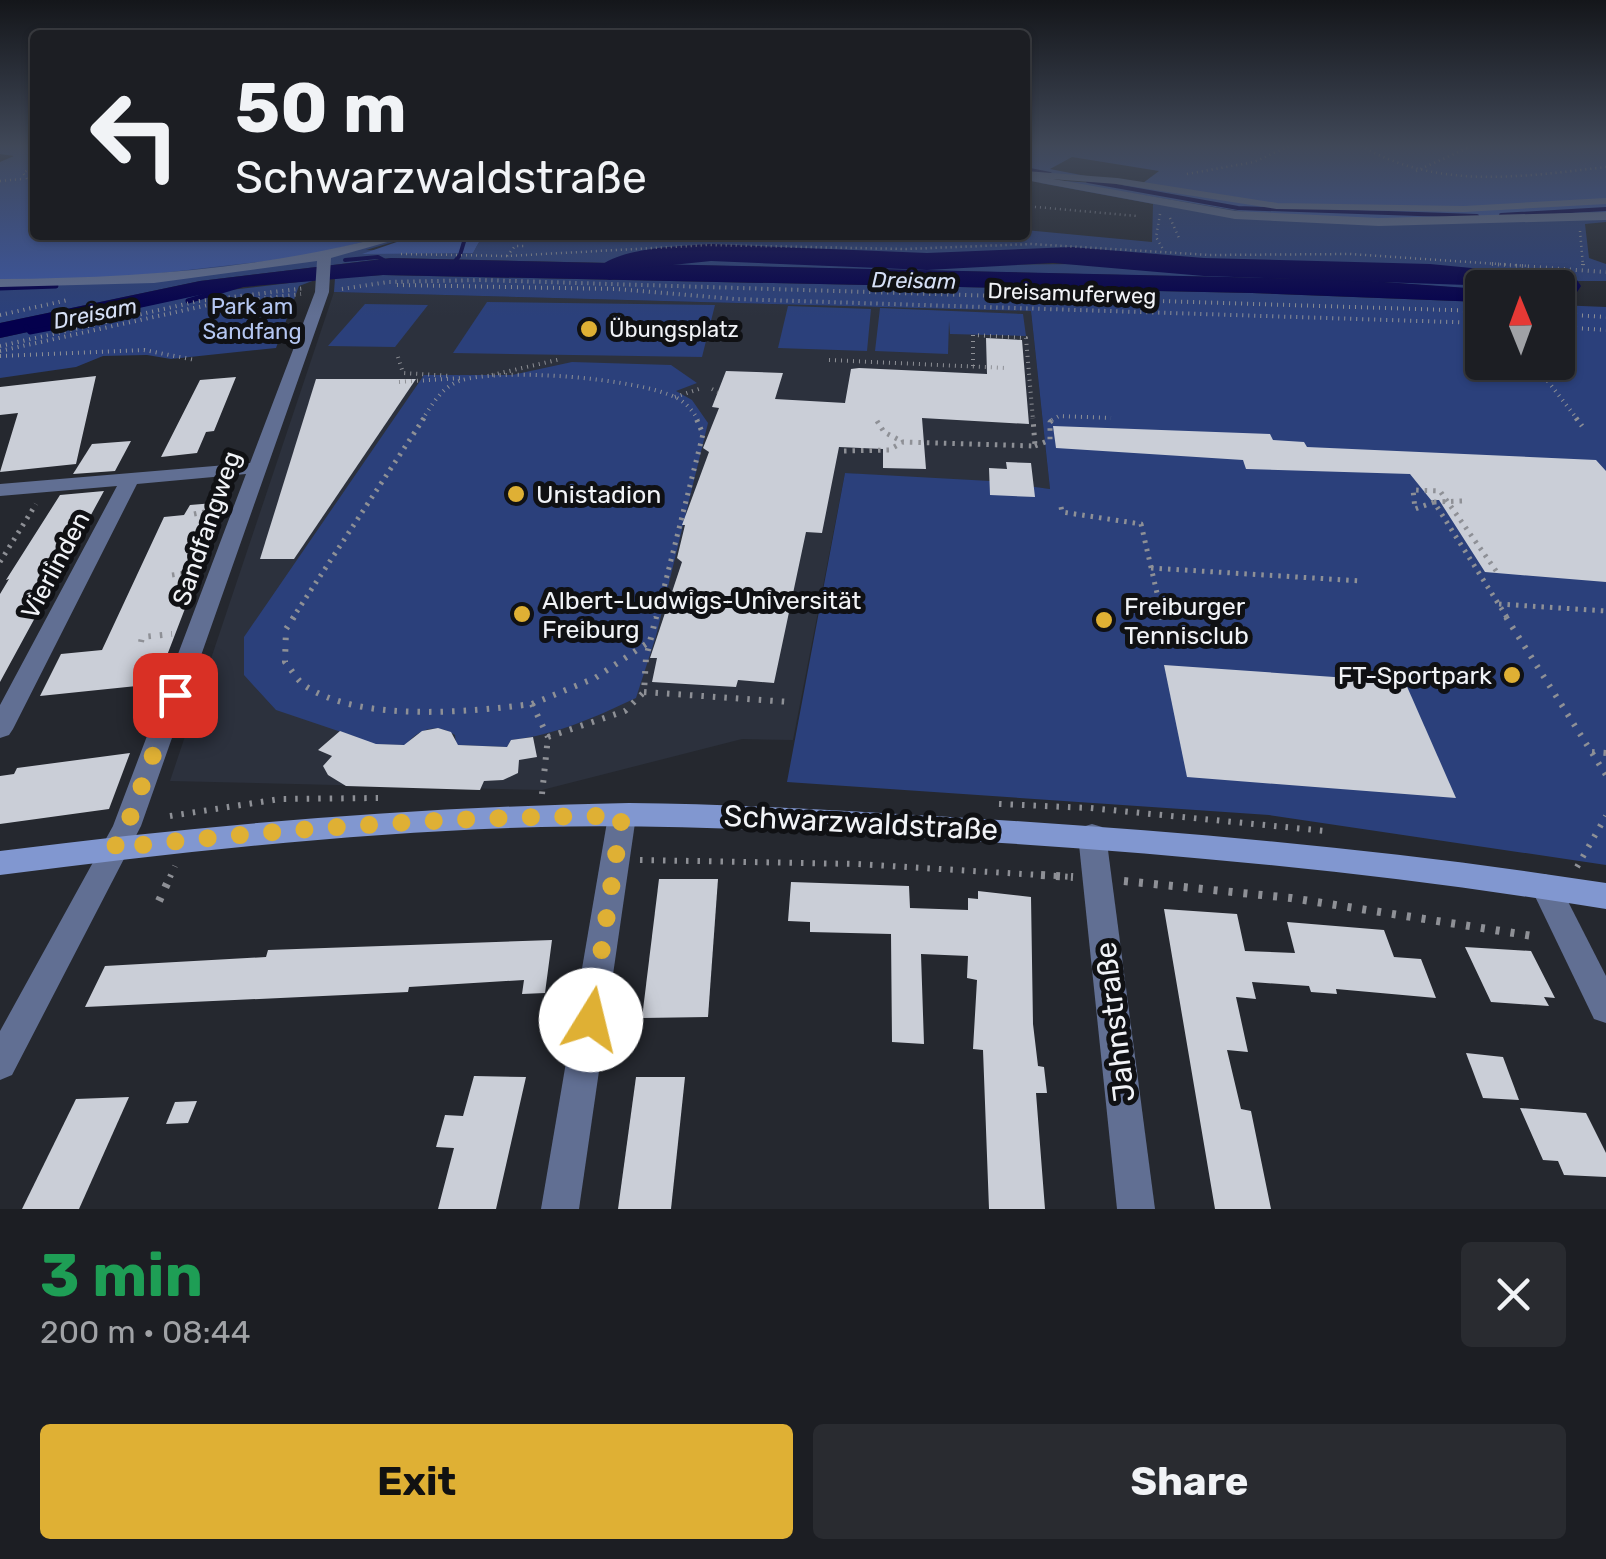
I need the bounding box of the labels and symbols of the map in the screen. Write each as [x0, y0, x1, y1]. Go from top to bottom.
water label: Dreisam [871, 266, 957, 295]
north arrow [1465, 270, 1575, 380]
street label: Dreisamuferweg [987, 277, 1157, 310]
water label: Dreisam [51, 292, 139, 335]
park label: Park am Sandfang [202, 293, 302, 345]
place label: Übungsplatz [609, 316, 739, 343]
marker: Übungsplatz [578, 318, 600, 340]
street label: Sandfangweg [167, 447, 246, 609]
place label: Unistadion [536, 480, 661, 509]
marker: Unistadion [505, 483, 527, 505]
street label: Vierlinden [15, 507, 96, 624]
place label: Albert-Ludwigs-Universität Freiburg [542, 586, 862, 644]
place label: Freiburger Tennisclub [1124, 592, 1249, 650]
marker: Albert-Ludwigs-Universität Freiburg [511, 603, 533, 625]
marker: Freiburger Tennisclub [1093, 609, 1115, 631]
pin [133, 653, 218, 738]
place label: FT-Sportpark [1338, 661, 1492, 690]
marker: FT-Sportpark [1501, 664, 1523, 686]
street label: Schwarzwaldstraße [723, 798, 999, 848]
street label: Jahnstraße [1087, 940, 1143, 1104]
position arrow [539, 968, 643, 1072]

